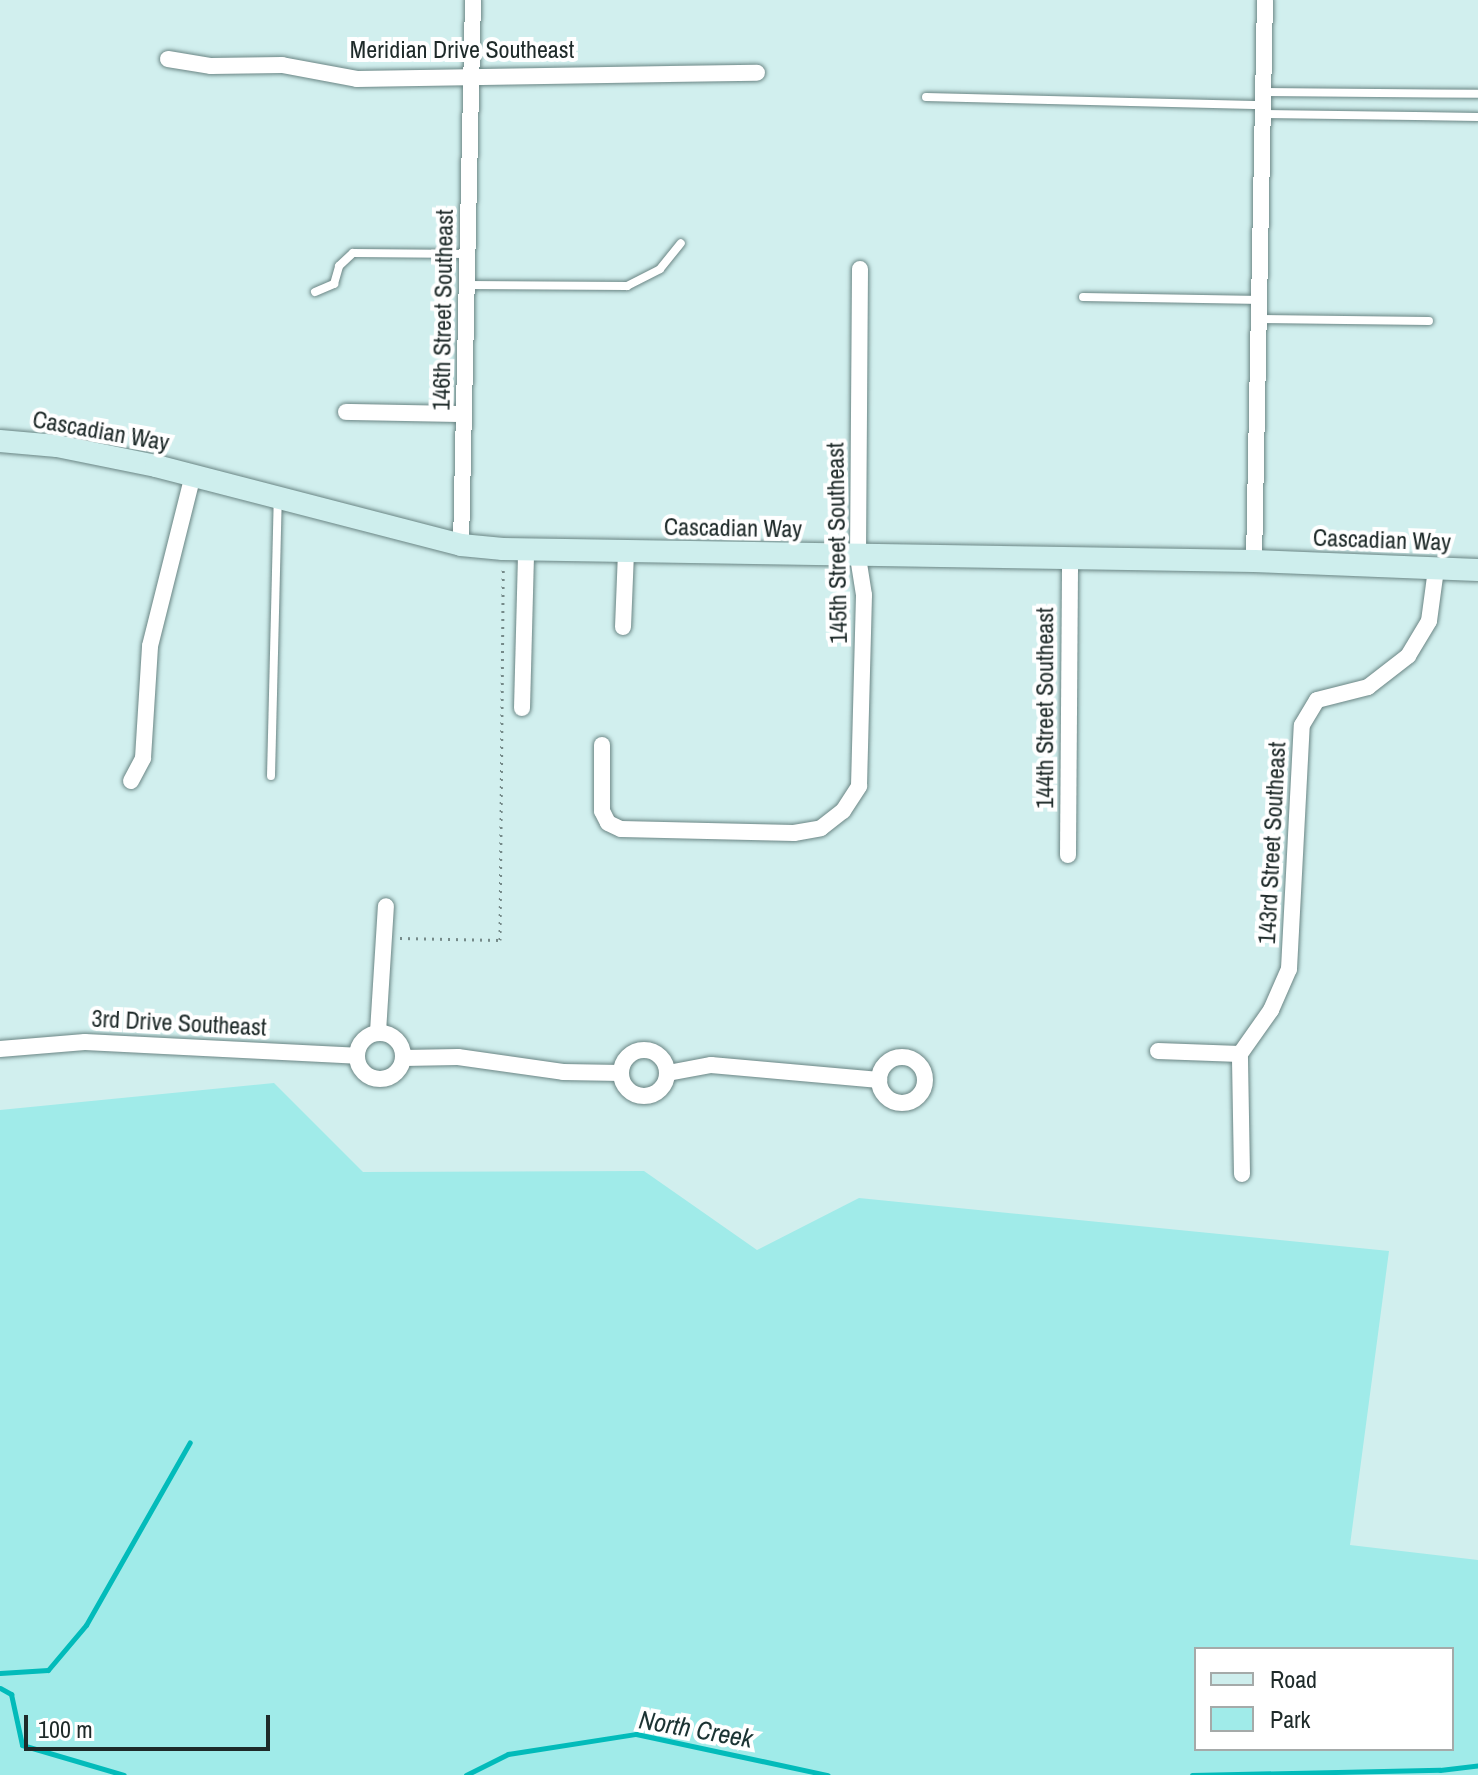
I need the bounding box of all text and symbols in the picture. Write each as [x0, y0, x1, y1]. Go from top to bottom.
street label: Meridian Drive Southeast [350, 36, 574, 64]
street label: 146th Street Southeast [427, 209, 459, 411]
street label: Cascadian Way [30, 405, 172, 457]
street label: 145th Street Southeast [821, 442, 853, 644]
street label: Cascadian Way [664, 512, 802, 544]
street label: Cascadian Way [1312, 523, 1452, 557]
street label: 144th Street Southeast [1031, 607, 1059, 809]
street label: 143rd Street Southeast [1252, 741, 1292, 945]
street label: 3rd Drive Southeast [91, 1004, 267, 1042]
legend [1194, 1647, 1454, 1751]
text: Road [1270, 1663, 1317, 1695]
scale bar [28, 1699, 274, 1749]
text: Park [1270, 1703, 1310, 1735]
water label: North Creek [637, 1704, 755, 1754]
text: 100 m [38, 1713, 93, 1745]

